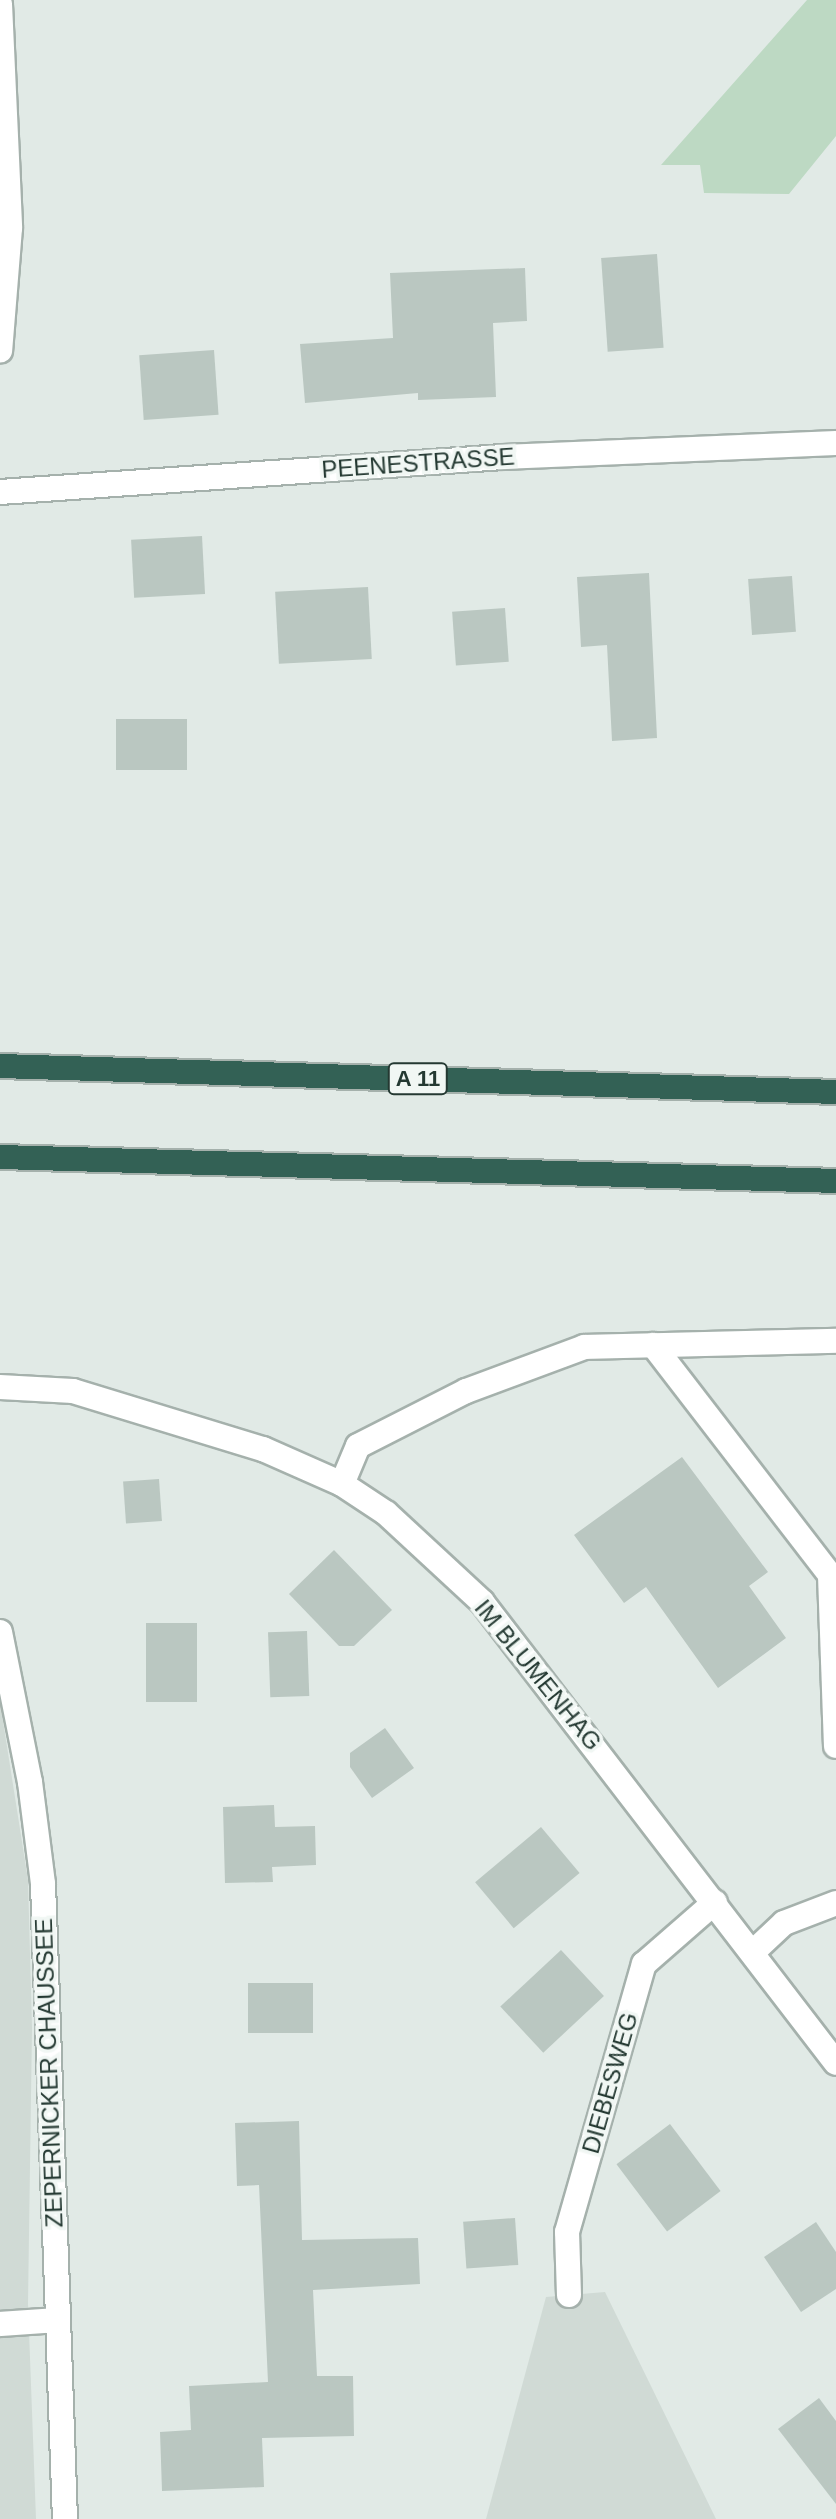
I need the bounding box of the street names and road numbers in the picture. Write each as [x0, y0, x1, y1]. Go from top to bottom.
street label: PEENESTRASSE [321, 442, 515, 484]
road number: A 11 [386, 1061, 450, 1097]
street label: IM BLUMENHAG [468, 1594, 608, 1756]
street label: ZEPERNICKER CHAUSSEE [29, 1918, 69, 2228]
street label: DIEBESWEG [576, 2009, 644, 2157]

